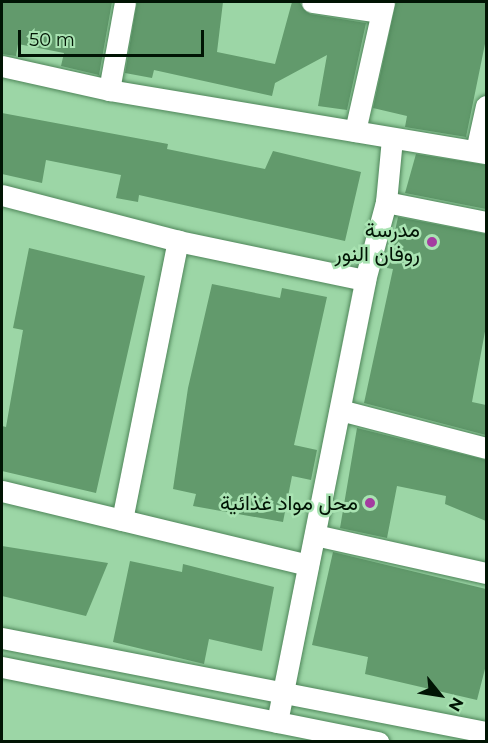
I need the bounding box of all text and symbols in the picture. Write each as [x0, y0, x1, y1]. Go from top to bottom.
scale bar [21, 18, 207, 56]
text: 50 m [29, 29, 75, 51]
place label: مدرسة روفان النور [334, 217, 420, 267]
marker: مدرسة روفان النور [425, 235, 439, 249]
place label: محل مواد غذائية [220, 490, 358, 516]
marker: محل مواد غذائية [363, 496, 377, 510]
north arrow [410, 665, 470, 725]
text: N [445, 694, 467, 715]

